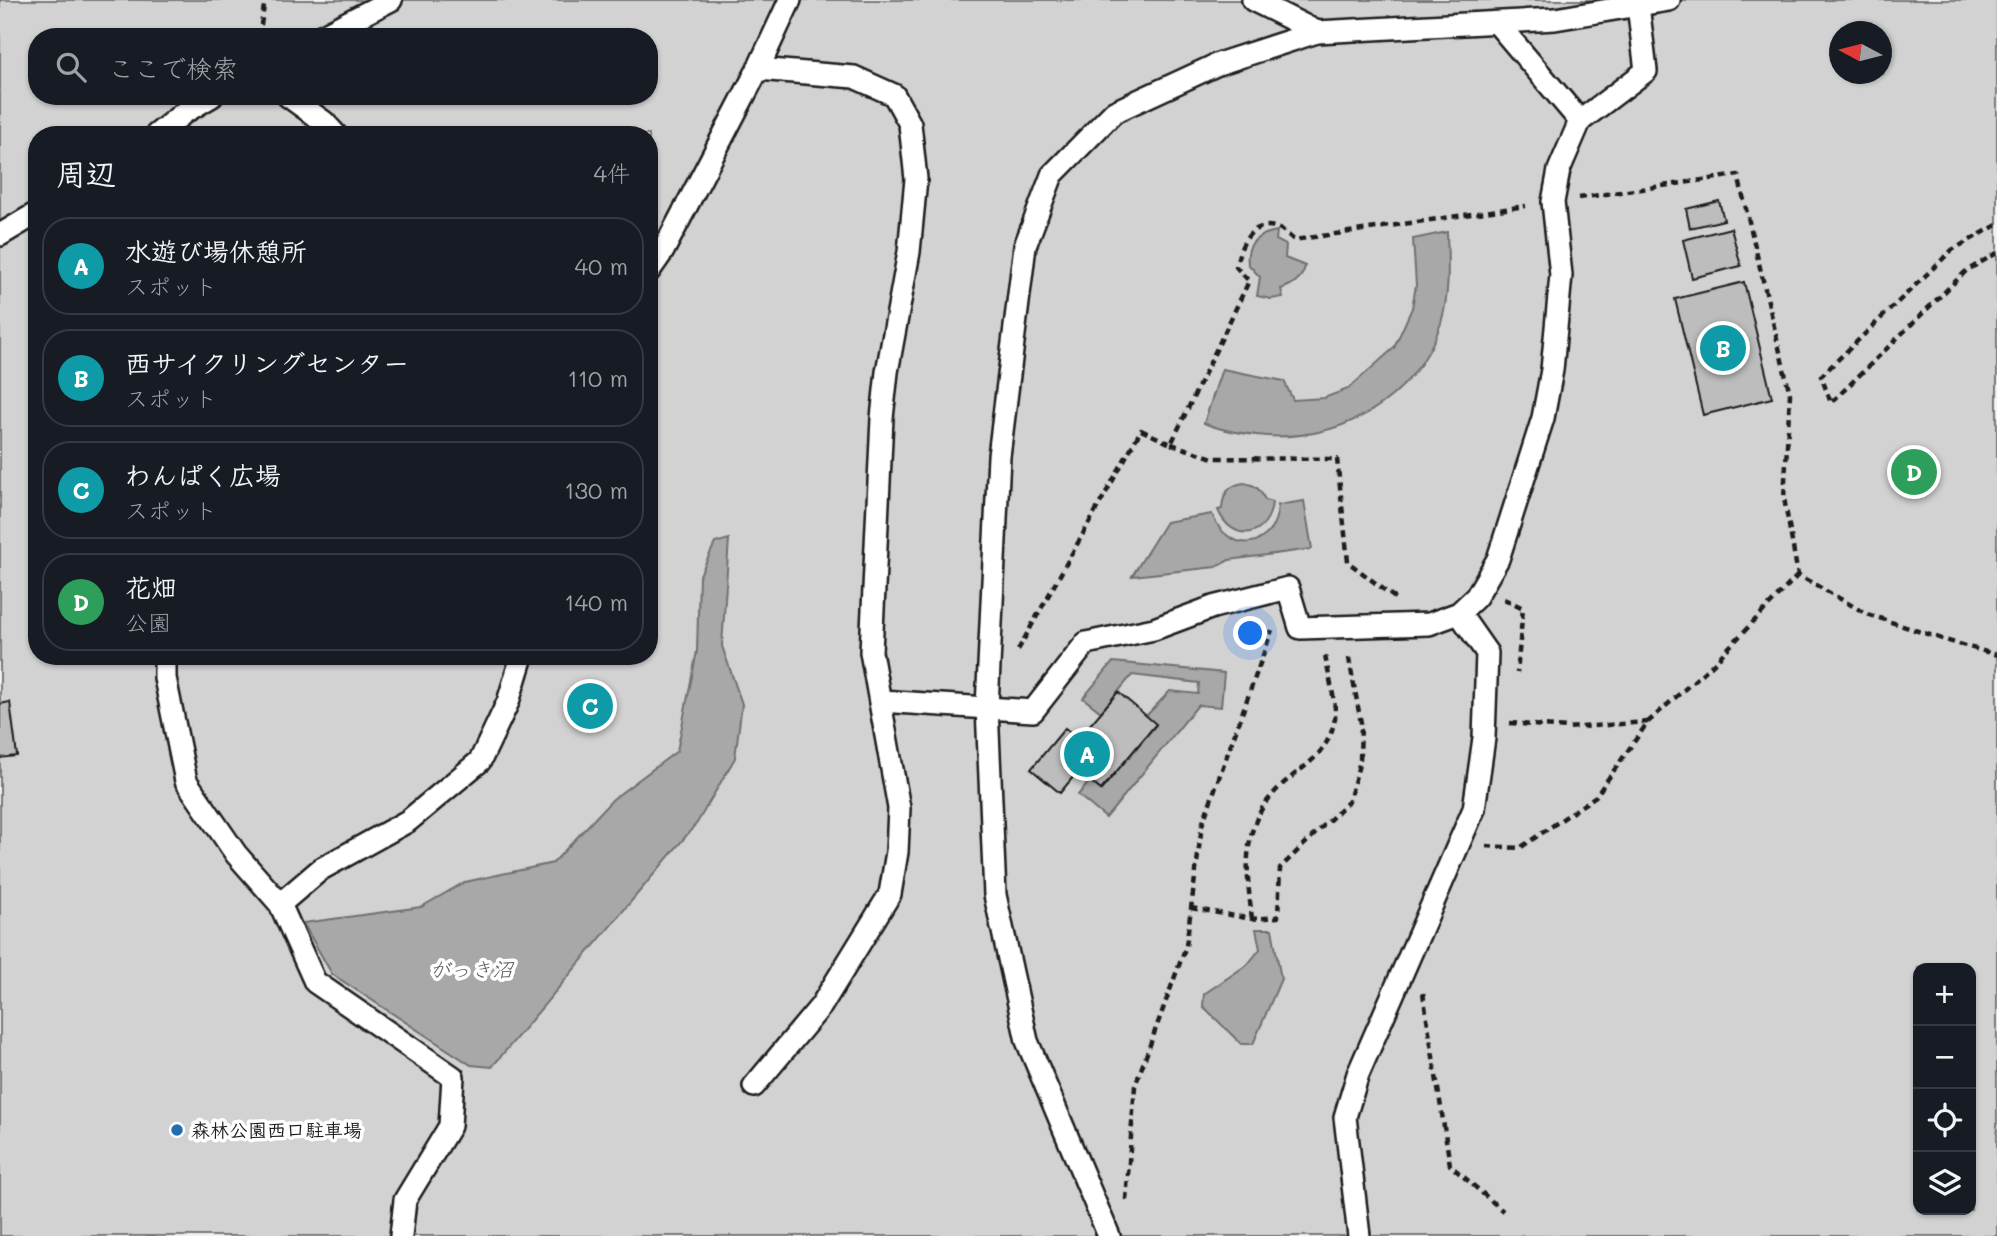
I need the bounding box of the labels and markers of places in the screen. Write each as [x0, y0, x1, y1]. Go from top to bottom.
pin: B [1700, 322, 1746, 374]
pin: D [1891, 446, 1937, 498]
pin: C [567, 680, 613, 732]
pin: A [1064, 728, 1110, 780]
place label: 森林公園西口駐車場 [191, 1117, 362, 1142]
marker: 森林公園西口駐車場 [169, 1122, 185, 1138]

